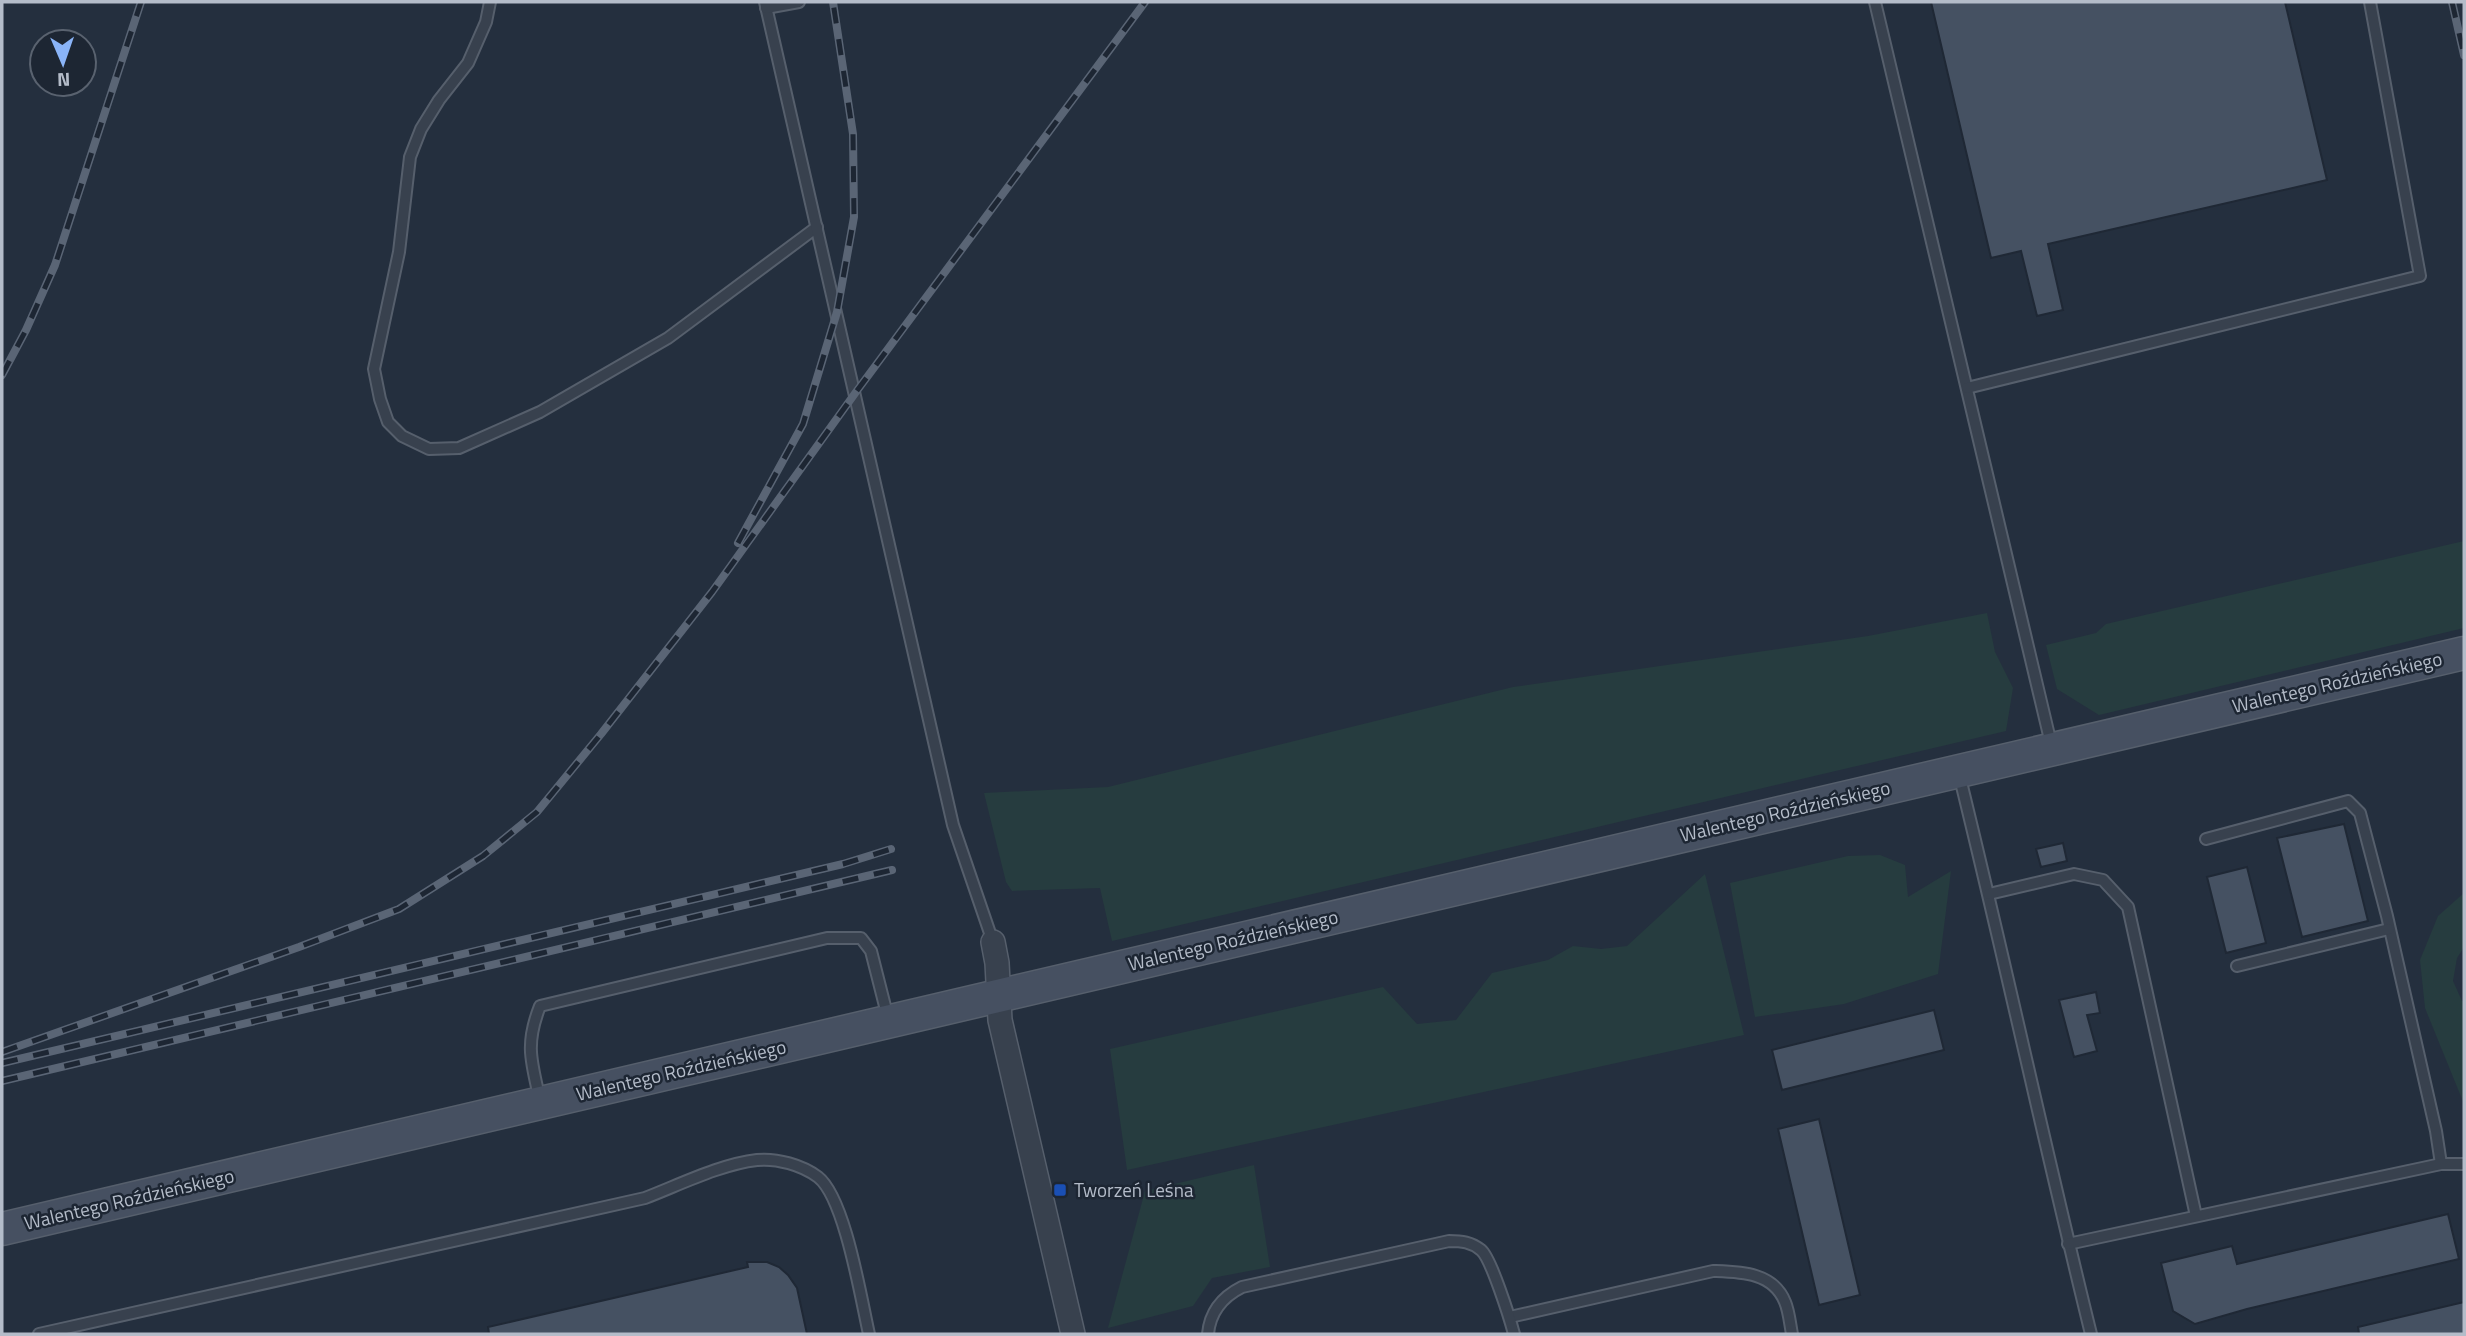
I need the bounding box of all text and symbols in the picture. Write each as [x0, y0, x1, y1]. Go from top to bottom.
north arrow [28, 28, 98, 98]
text: N [57, 66, 71, 95]
street label: Walentego Roździeńskiego [2229, 643, 2445, 720]
street label: Walentego Roździeńskiego [1677, 772, 1893, 849]
street label: Walentego Roździeńskiego [1125, 901, 1341, 978]
street label: Walentego Roździeńskiego [573, 1031, 789, 1108]
street label: Walentego Roździeńskiego [21, 1160, 237, 1237]
place label: Tworzeń Leśna [1074, 1175, 1194, 1204]
marker: Tworzeń Leśna [1052, 1182, 1068, 1198]

